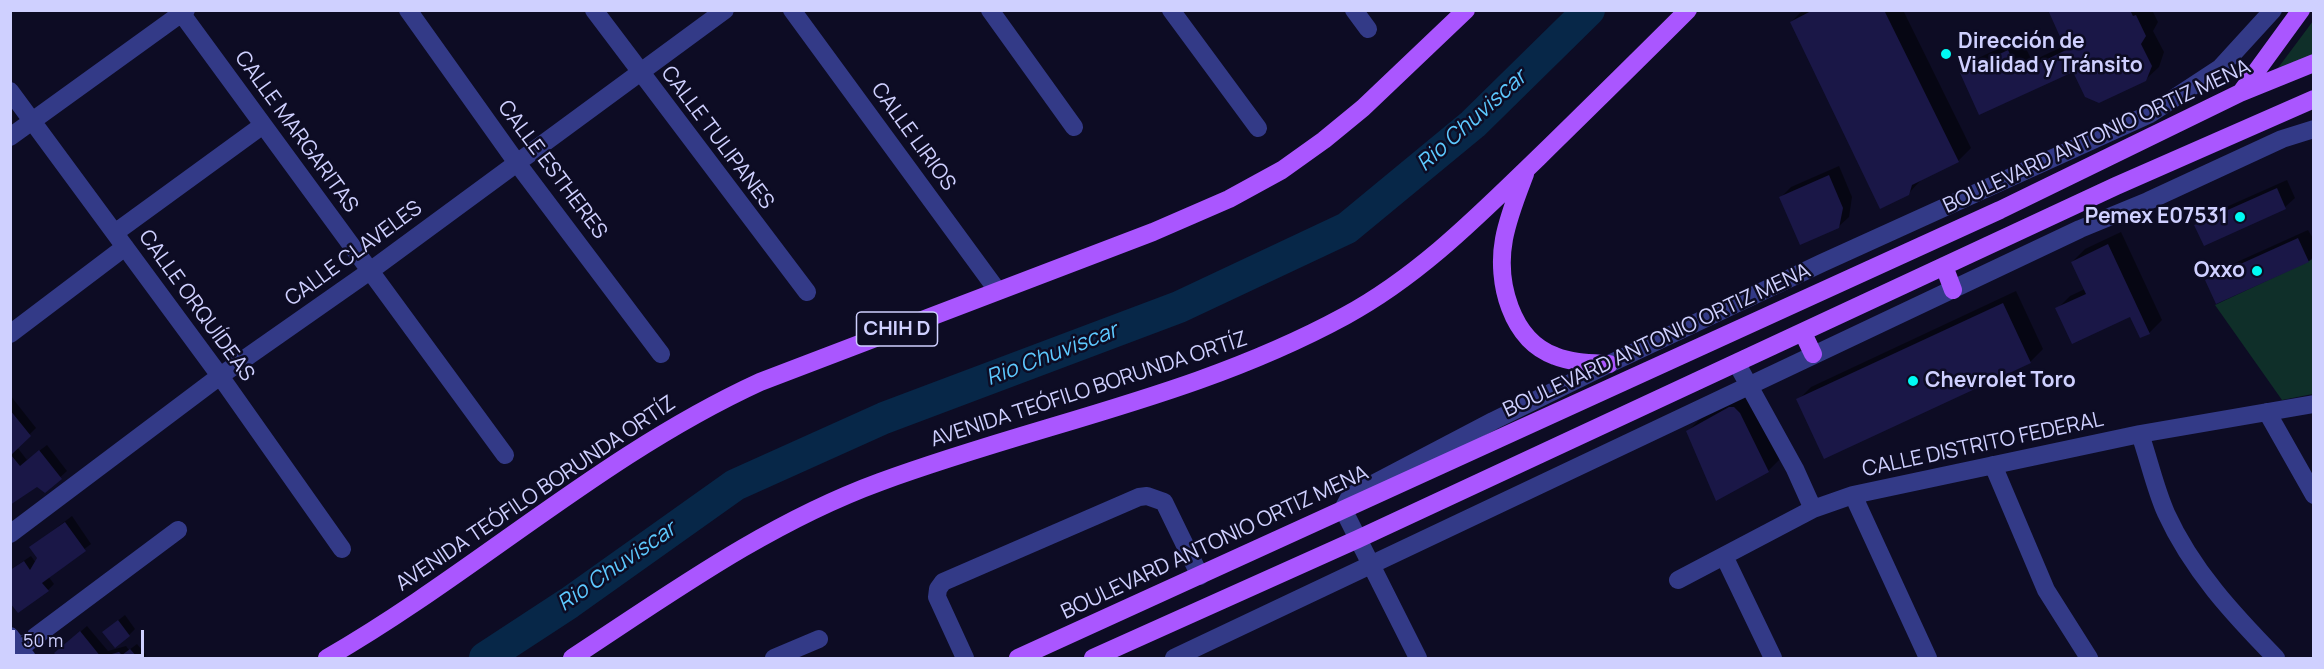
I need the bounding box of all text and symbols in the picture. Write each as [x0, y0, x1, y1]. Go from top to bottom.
place label: Dirección de Vialidad y Tránsito [1958, 29, 2143, 79]
street label: CALLE MARGARITAS [229, 46, 363, 218]
marker: Dirección de Vialidad y Tránsito [1939, 47, 1953, 61]
street label: BOULEVARD ANTONIO ORTIZ MENA [1939, 55, 2255, 219]
street label: CALLE TULIPANES [655, 62, 779, 214]
water label: Rio Chuviscar [1412, 65, 1532, 177]
street label: CALLE LIRIOS [865, 78, 961, 196]
street label: CALLE ESTHERES [492, 96, 612, 244]
street label: CALLE CLAVELES [281, 196, 427, 312]
place label: Pemex E07531 [2085, 204, 2228, 230]
marker: Pemex E07531 [2233, 210, 2247, 224]
street label: CALLE ORQUÍDEAS [133, 226, 259, 386]
place label: Oxxo [2194, 258, 2245, 284]
street label: BOULEVARD ANTONIO ORTIZ MENA [1499, 259, 1815, 423]
marker: Oxxo [2250, 264, 2264, 278]
road number: CHIH D [856, 312, 938, 346]
water label: Rio Chuviscar [983, 318, 1121, 392]
street label: AVENIDA TEÓFILO BORUNDA ORTÍZ [927, 327, 1251, 453]
place label: Chevrolet Toro [1925, 368, 2076, 394]
marker: Chevrolet Toro [1906, 374, 1920, 388]
street label: AVENIDA TEÓFILO BORUNDA ORTÍZ [392, 391, 680, 597]
street label: CALLE DISTRITO FEDERAL [1860, 407, 2106, 483]
street label: BOULEVARD ANTONIO ORTIZ MENA [1057, 461, 1373, 625]
water label: Rio Chuviscar [553, 516, 681, 618]
scale bar [15, 618, 147, 656]
text: 50 m [23, 628, 63, 652]

